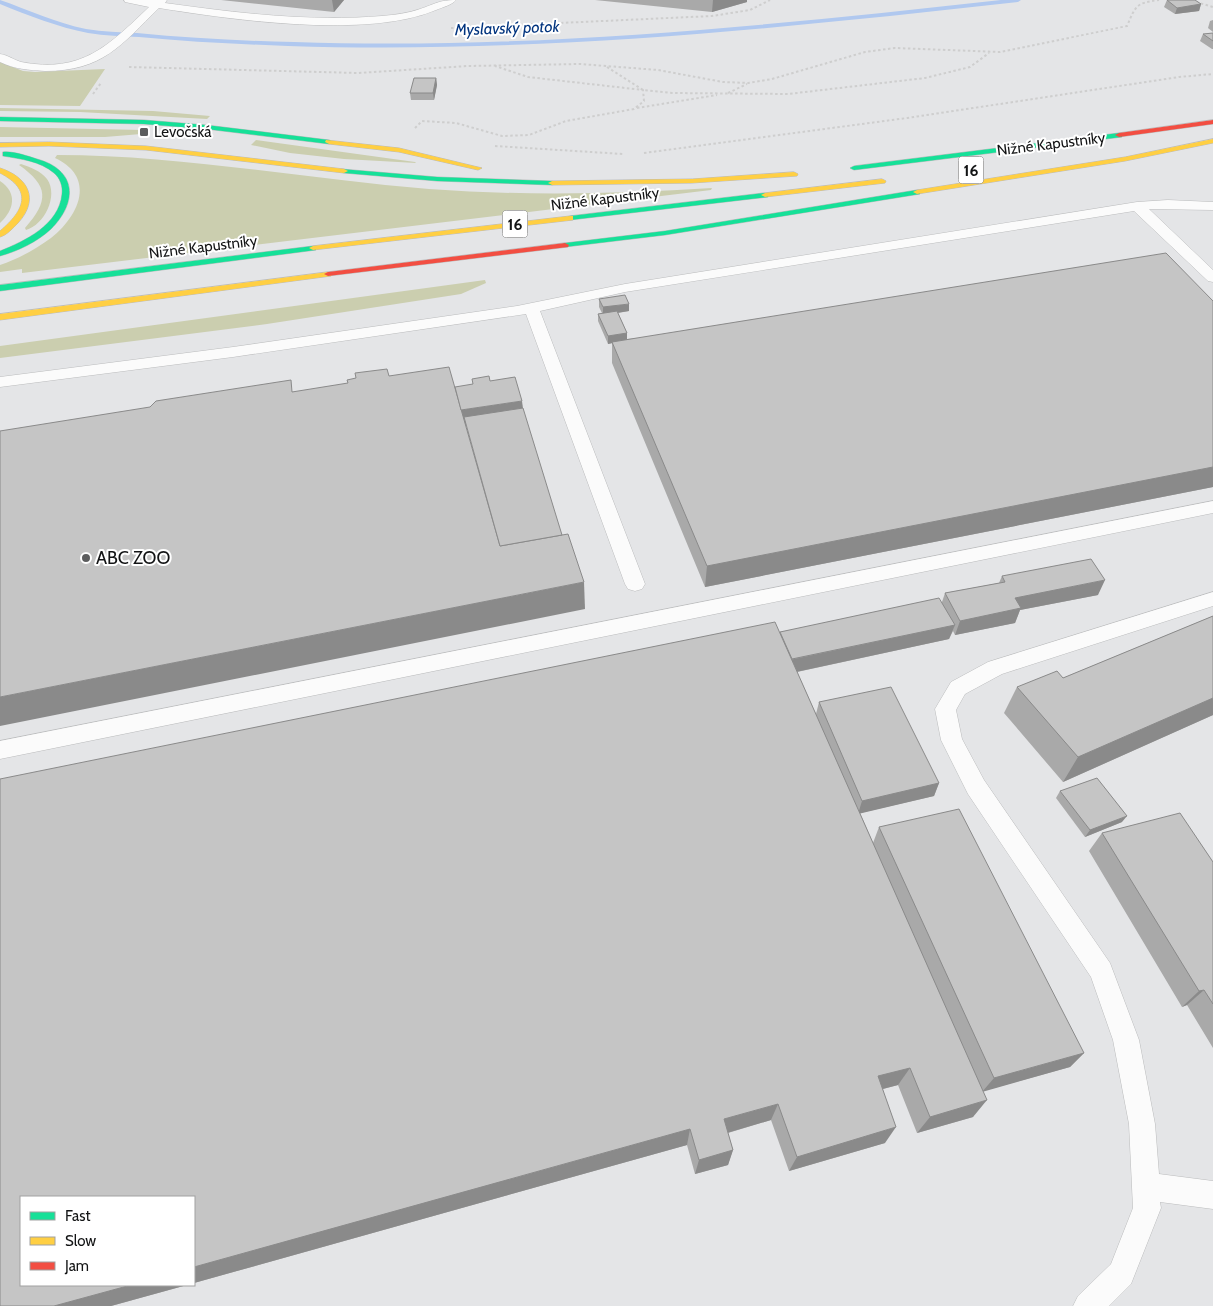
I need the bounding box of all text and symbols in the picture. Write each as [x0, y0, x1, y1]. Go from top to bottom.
water label: Myslavský potok [453, 17, 561, 39]
place label: Levočská [154, 123, 212, 141]
marker: Levočská [138, 126, 150, 138]
street label: Nižné Kapustníky [996, 128, 1107, 160]
road number: 16 [958, 156, 984, 184]
street label: Nižné Kapustníky [550, 183, 661, 215]
road number: 16 [502, 210, 528, 238]
street label: Nižné Kapustníky [148, 231, 259, 263]
place label: ABC ZOO [96, 547, 170, 569]
marker: ABC ZOO [80, 552, 92, 564]
legend [20, 1196, 195, 1286]
text: Fast [65, 1207, 90, 1225]
text: Slow [65, 1232, 96, 1250]
text: Jam [64, 1257, 89, 1275]

